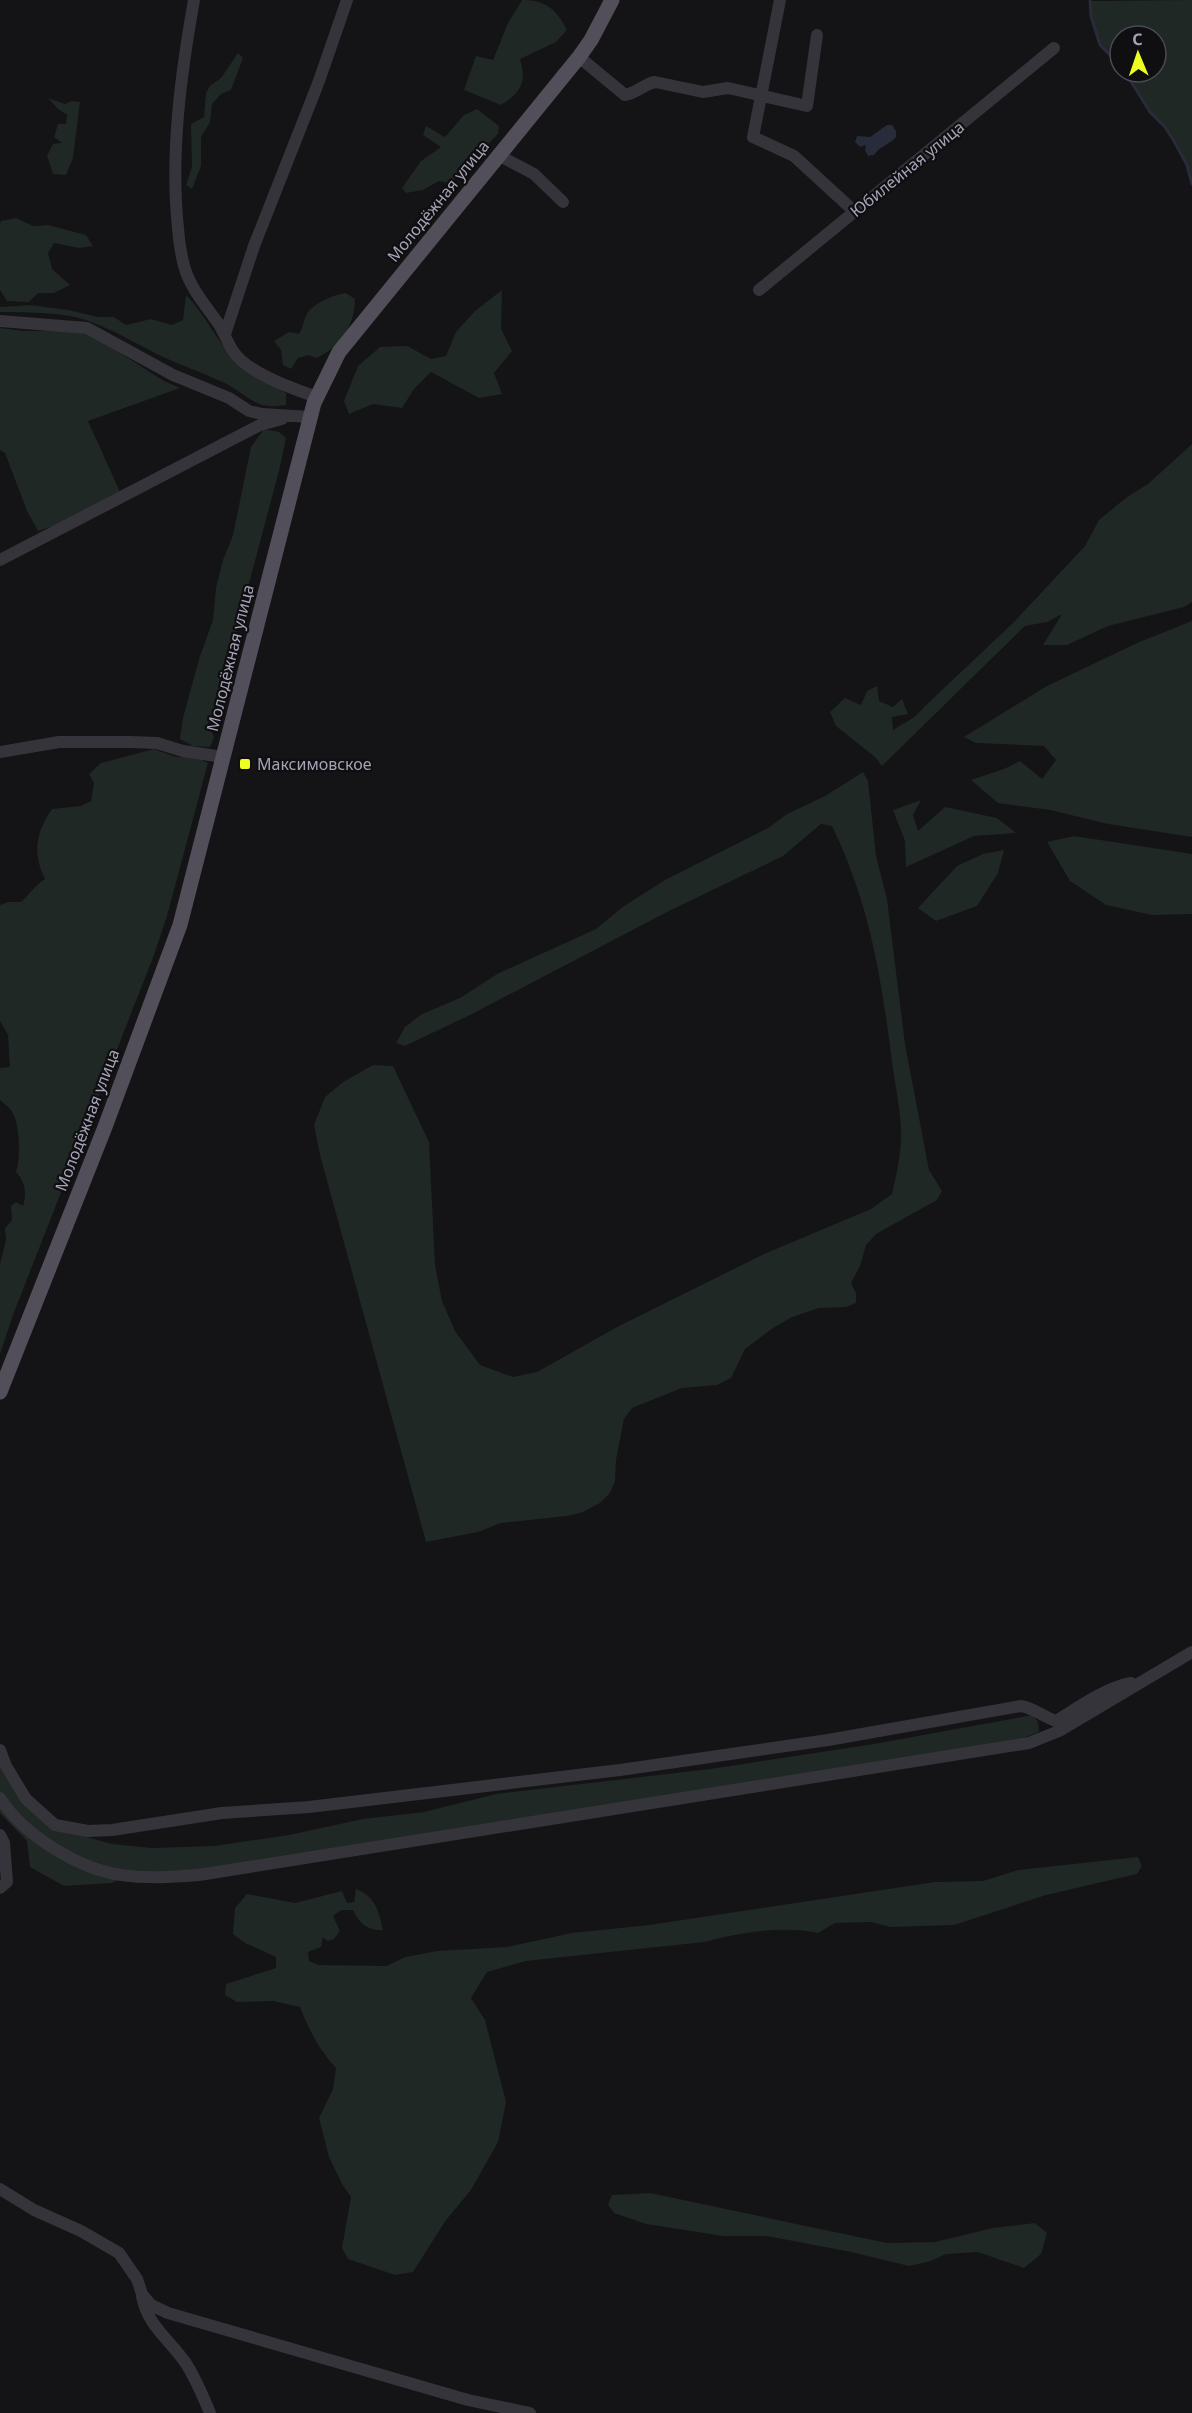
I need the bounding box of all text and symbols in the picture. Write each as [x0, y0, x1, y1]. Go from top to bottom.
north arrow [1108, 24, 1168, 84]
text: С [1132, 28, 1143, 50]
street label: Юбилейная улица [845, 116, 969, 222]
street label: Молодёжная улица [382, 136, 494, 266]
street label: Молодёжная улица [201, 582, 259, 734]
place label: Максимовское [257, 753, 372, 775]
marker: Максимовское [238, 757, 252, 771]
street label: Молодёжная улица [50, 1046, 124, 1194]

